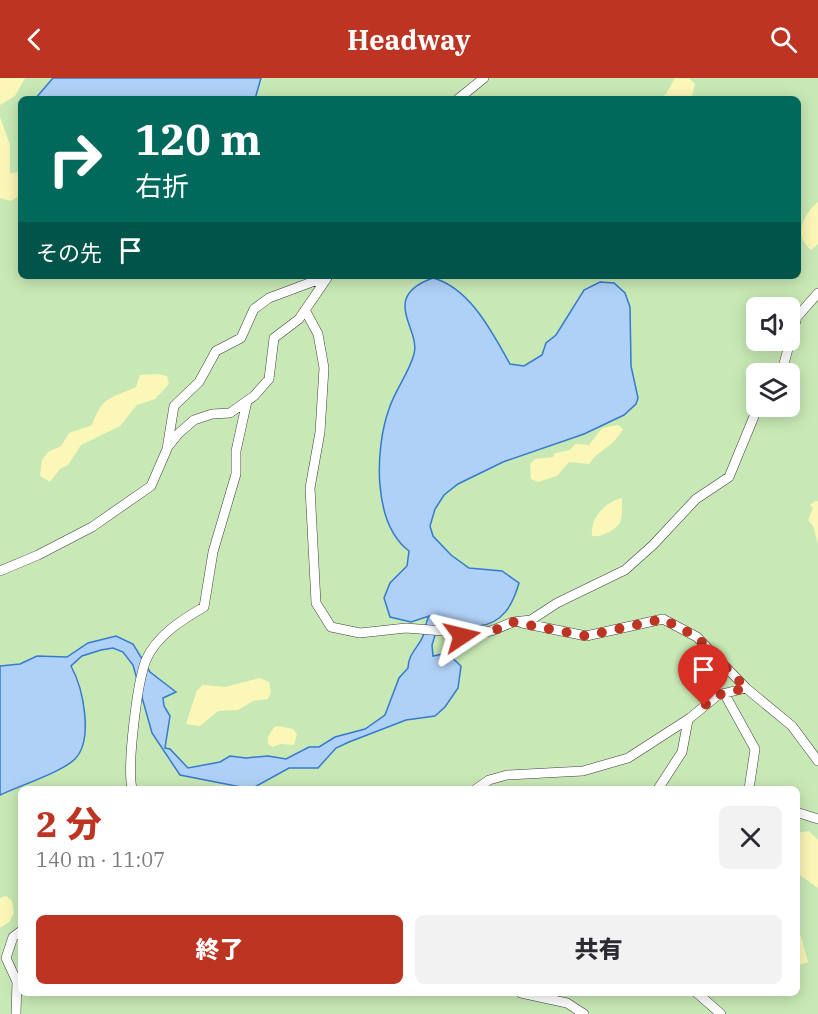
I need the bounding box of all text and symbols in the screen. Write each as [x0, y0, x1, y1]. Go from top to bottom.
text: Headway [347, 22, 471, 57]
icon: back [18, 23, 51, 56]
icon: search [767, 23, 800, 56]
text: 120 m [135, 112, 261, 167]
icon: right [36, 120, 114, 198]
text: 右折 [135, 168, 189, 203]
icon: arrive [114, 234, 147, 267]
text: その先 [36, 238, 102, 267]
map controls [746, 297, 800, 417]
button: sound [746, 297, 800, 351]
button: layers [746, 363, 800, 417]
position arrow [430, 604, 494, 668]
pin [678, 644, 729, 706]
icon: arrive [687, 653, 720, 686]
text: 2 分 [36, 800, 102, 847]
button: close [719, 806, 782, 869]
text: 140 m · 11:07 [36, 846, 165, 873]
button: 終了 [36, 915, 403, 984]
button: 共有 [415, 915, 782, 984]

